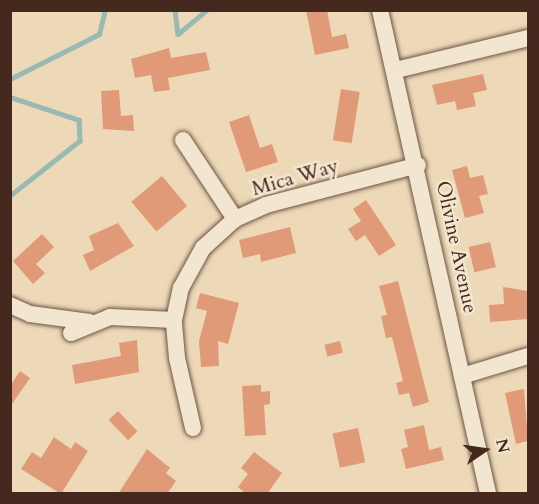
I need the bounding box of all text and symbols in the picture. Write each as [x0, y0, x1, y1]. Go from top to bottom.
street label: Mica Way [249, 153, 341, 201]
street label: Olivine Avenue [431, 179, 483, 315]
north arrow [455, 420, 515, 480]
text: N [490, 437, 515, 455]

